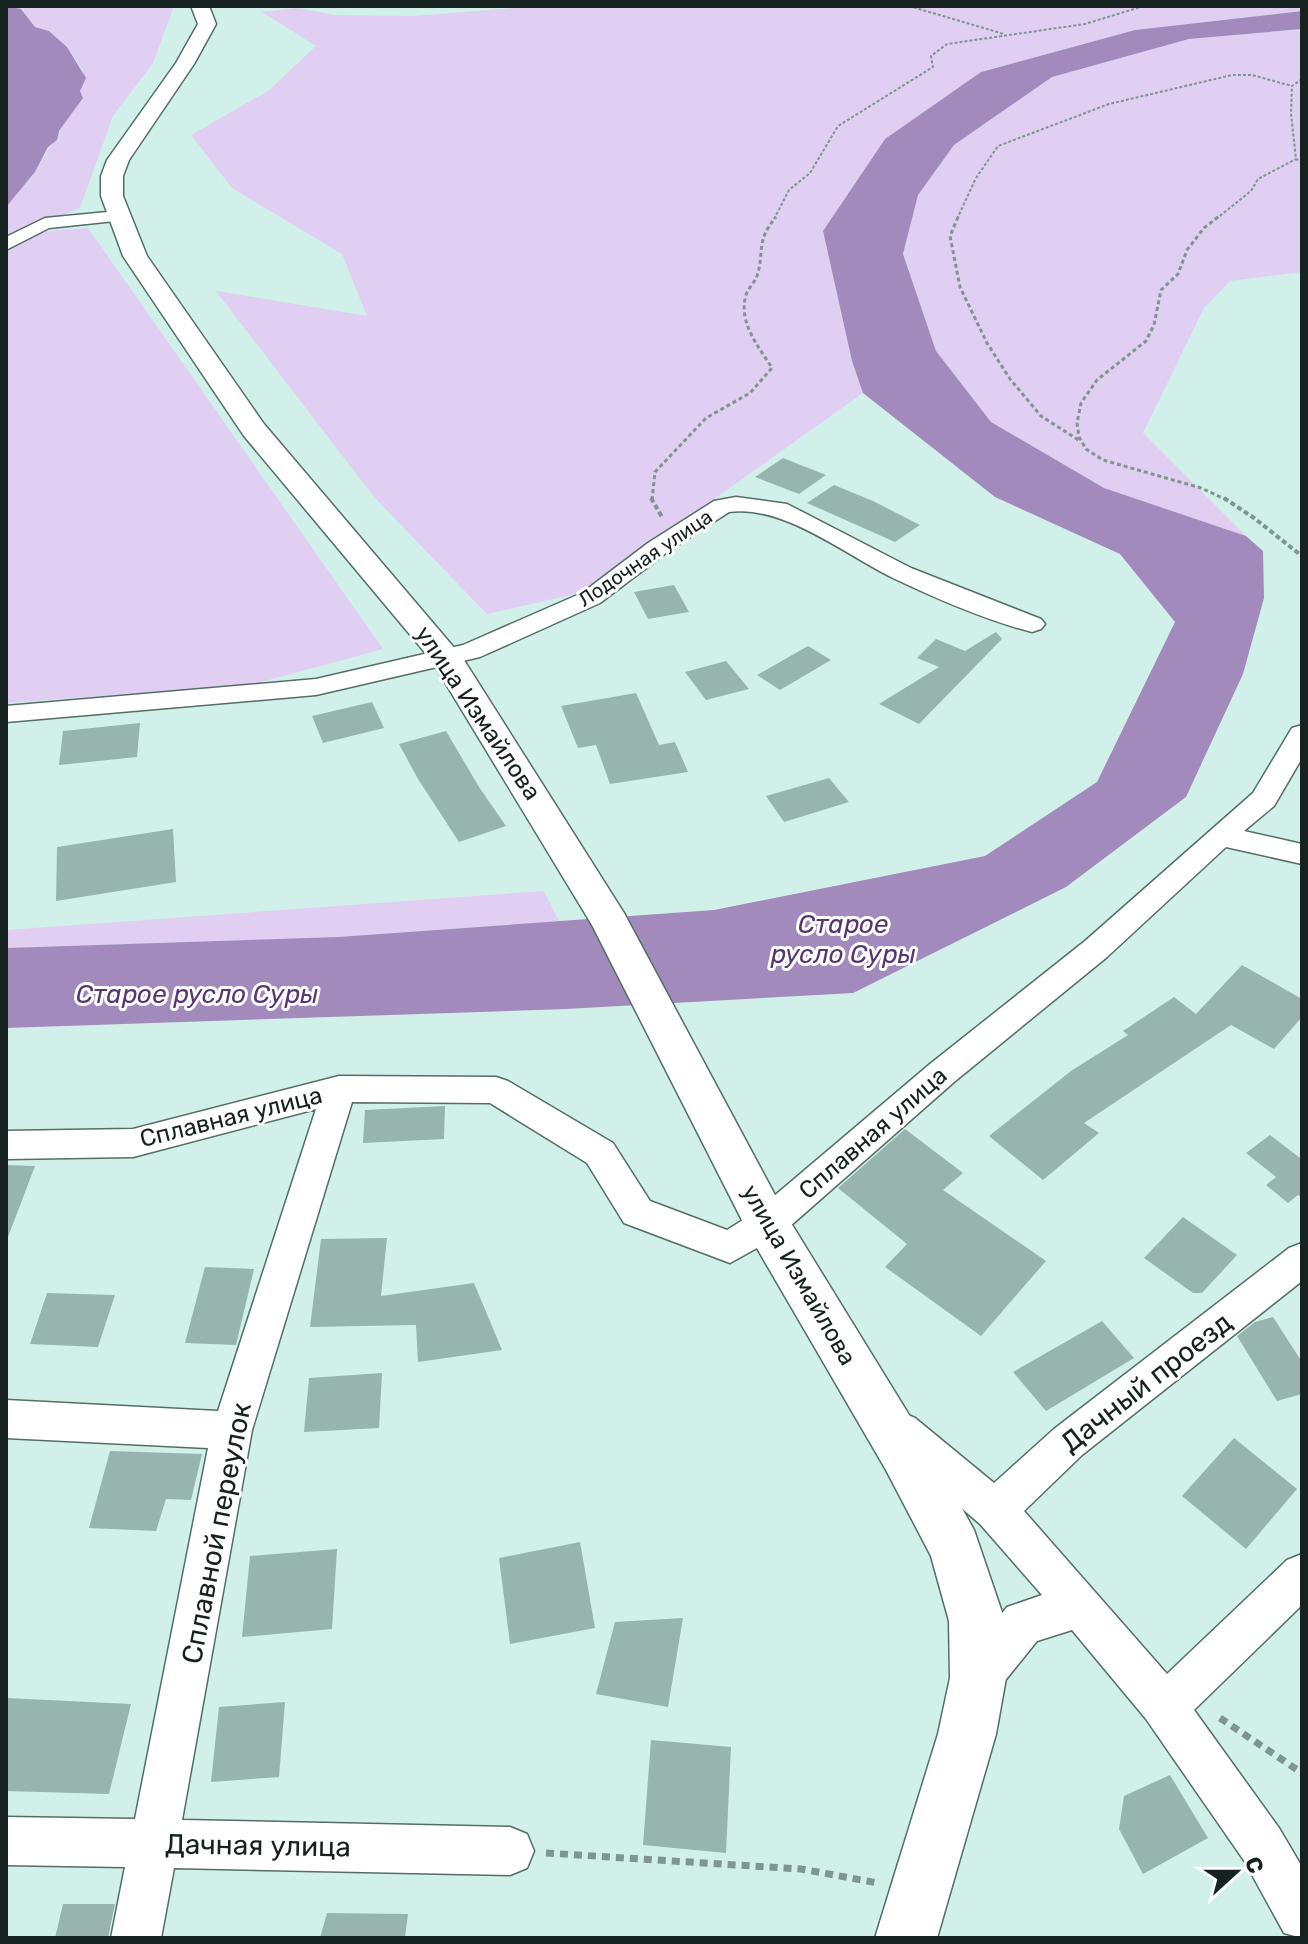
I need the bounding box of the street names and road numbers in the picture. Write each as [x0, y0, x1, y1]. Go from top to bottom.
street label: Лодочная улица [573, 504, 717, 612]
street label: улица Измайлова [409, 621, 547, 805]
street label: Сплавная улица [793, 1061, 953, 1205]
street label: Сплавная улица [137, 1081, 325, 1153]
street label: улица Измайлова [736, 1180, 862, 1370]
street label: Дачный проезд [1054, 1305, 1238, 1459]
street label: Сплавной переулок [175, 1400, 258, 1667]
street label: Дачная улица [165, 1827, 351, 1864]

